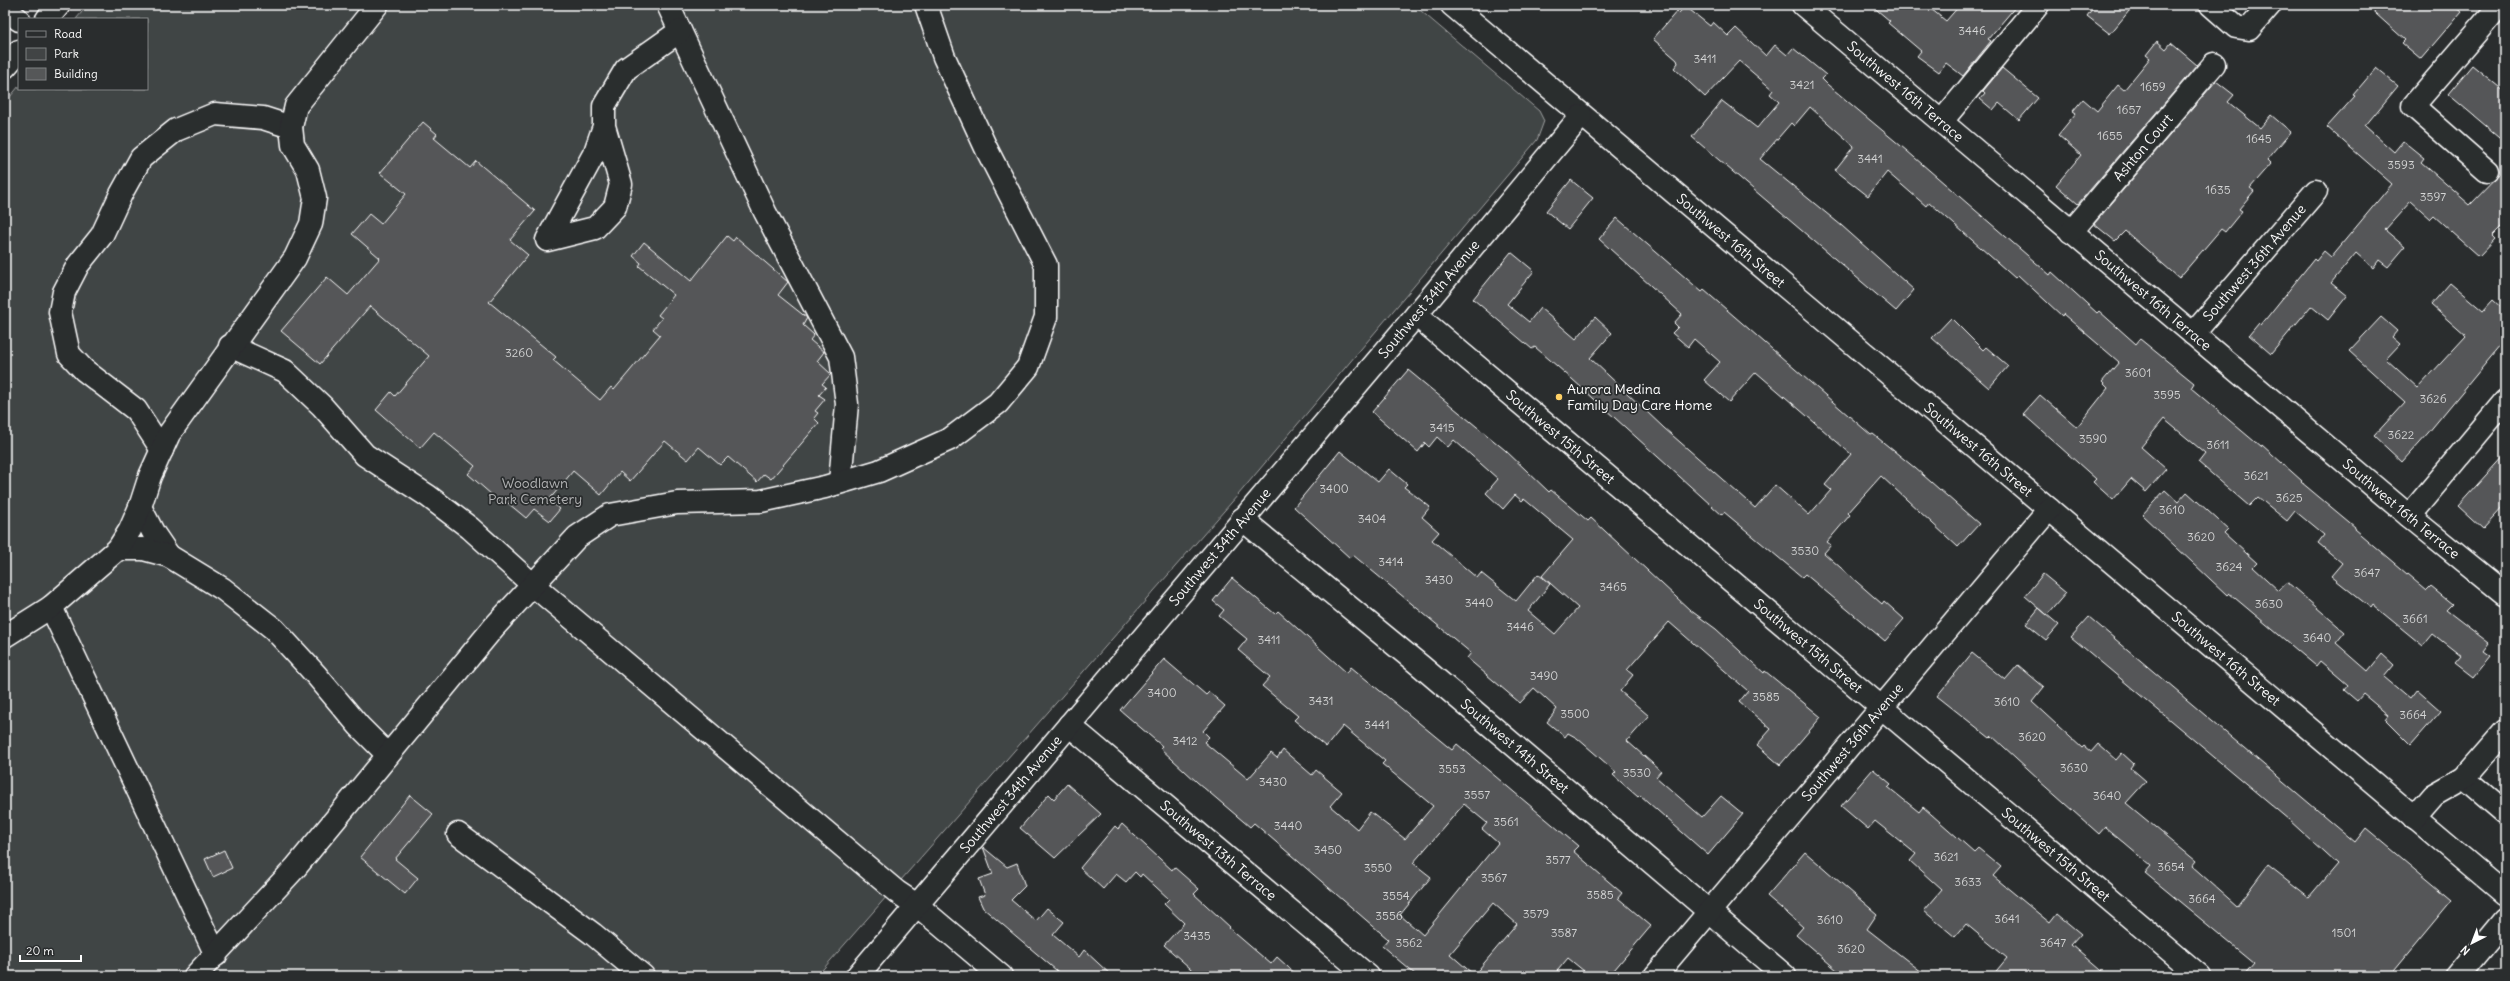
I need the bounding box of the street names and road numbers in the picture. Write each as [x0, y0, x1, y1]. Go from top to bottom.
street label: Southwest 16th Terrace [1843, 37, 1967, 146]
street label: Ashton Court [2109, 110, 2177, 185]
street label: Southwest 16th Street [1673, 189, 1789, 292]
street label: Southwest 36th Avenue [2199, 201, 2310, 325]
street label: Southwest 34th Avenue [1374, 236, 1483, 362]
street label: Southwest 16th Terrace [2091, 246, 2215, 354]
street label: Southwest 15th Street [1502, 386, 1619, 488]
street label: Southwest 16th Street [1920, 398, 2037, 501]
street label: Southwest 16th Terrace [2339, 455, 2463, 563]
street label: Southwest 34th Avenue [1165, 484, 1275, 609]
street label: Southwest 15th Street [1750, 595, 1866, 697]
street label: Southwest 16th Street [2168, 608, 2284, 710]
street label: Southwest 36th Avenue [1798, 679, 1907, 805]
street label: Southwest 14th Street [1457, 695, 1573, 797]
street label: Southwest 34th Avenue [956, 732, 1066, 857]
street label: Southwest 13th Terrace [1156, 796, 1280, 904]
street label: Southwest 15th Street [1998, 804, 2114, 906]

